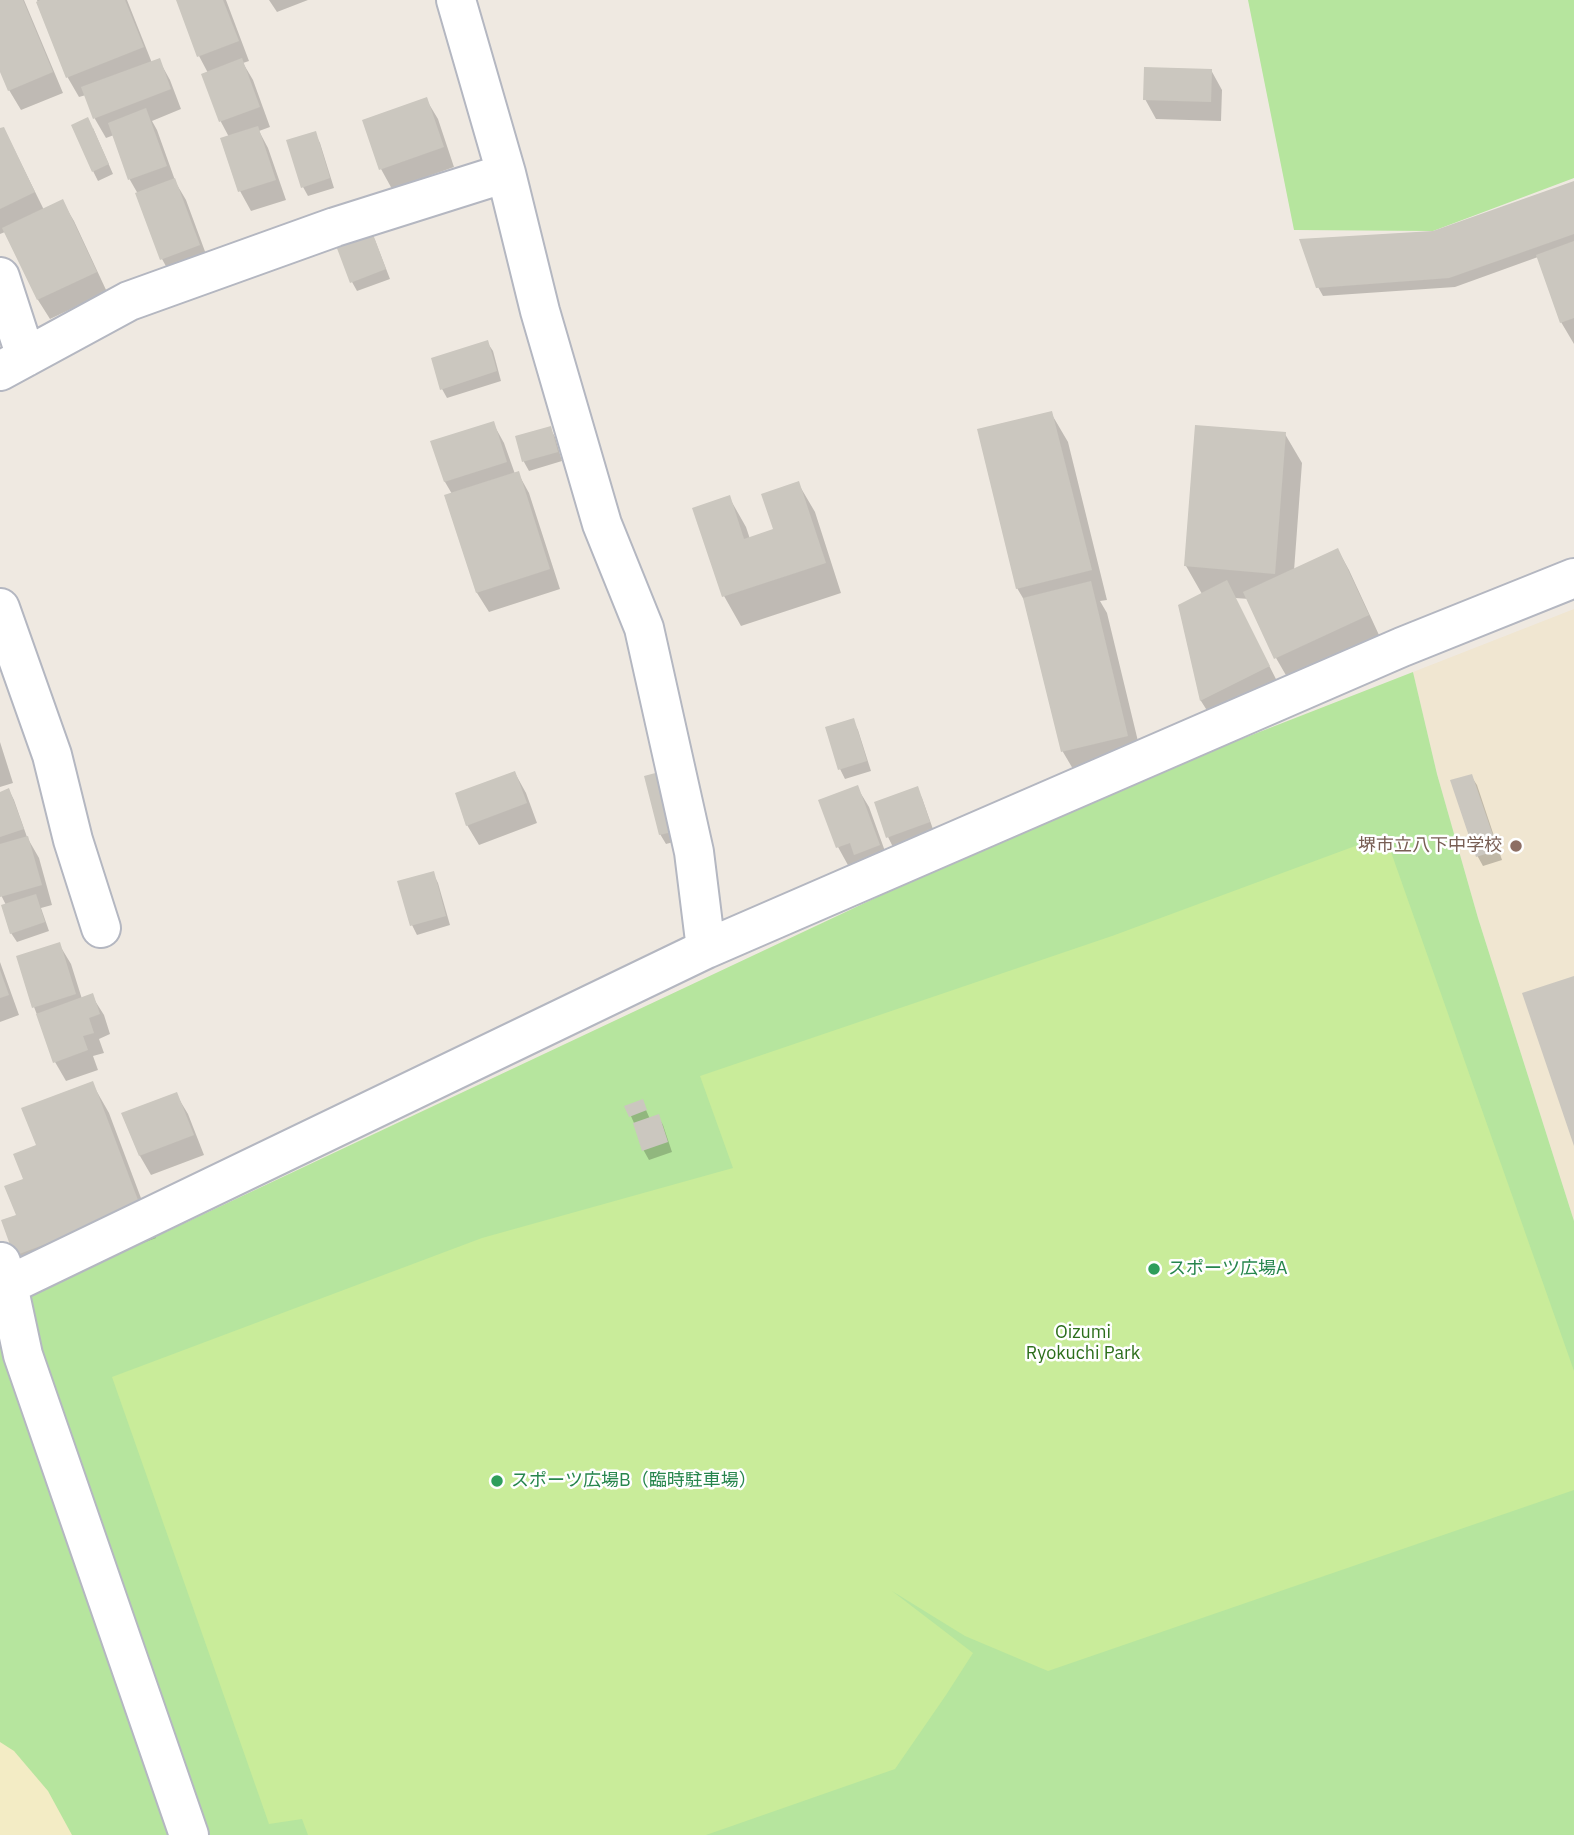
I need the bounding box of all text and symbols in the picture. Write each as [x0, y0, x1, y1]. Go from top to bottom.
place label: 堺市立八下中学校 [1358, 835, 1502, 857]
marker: 堺市立八下中学校 [1508, 838, 1524, 854]
place label: スポーツ広場A [1168, 1258, 1288, 1280]
marker: スポーツ広場A [1146, 1261, 1162, 1277]
park label: Oizumi Ryokuchi Park [1026, 1322, 1140, 1364]
place label: スポーツ広場B（臨時駐車場） [511, 1470, 757, 1492]
marker: スポーツ広場B（臨時駐車場） [489, 1473, 505, 1489]

